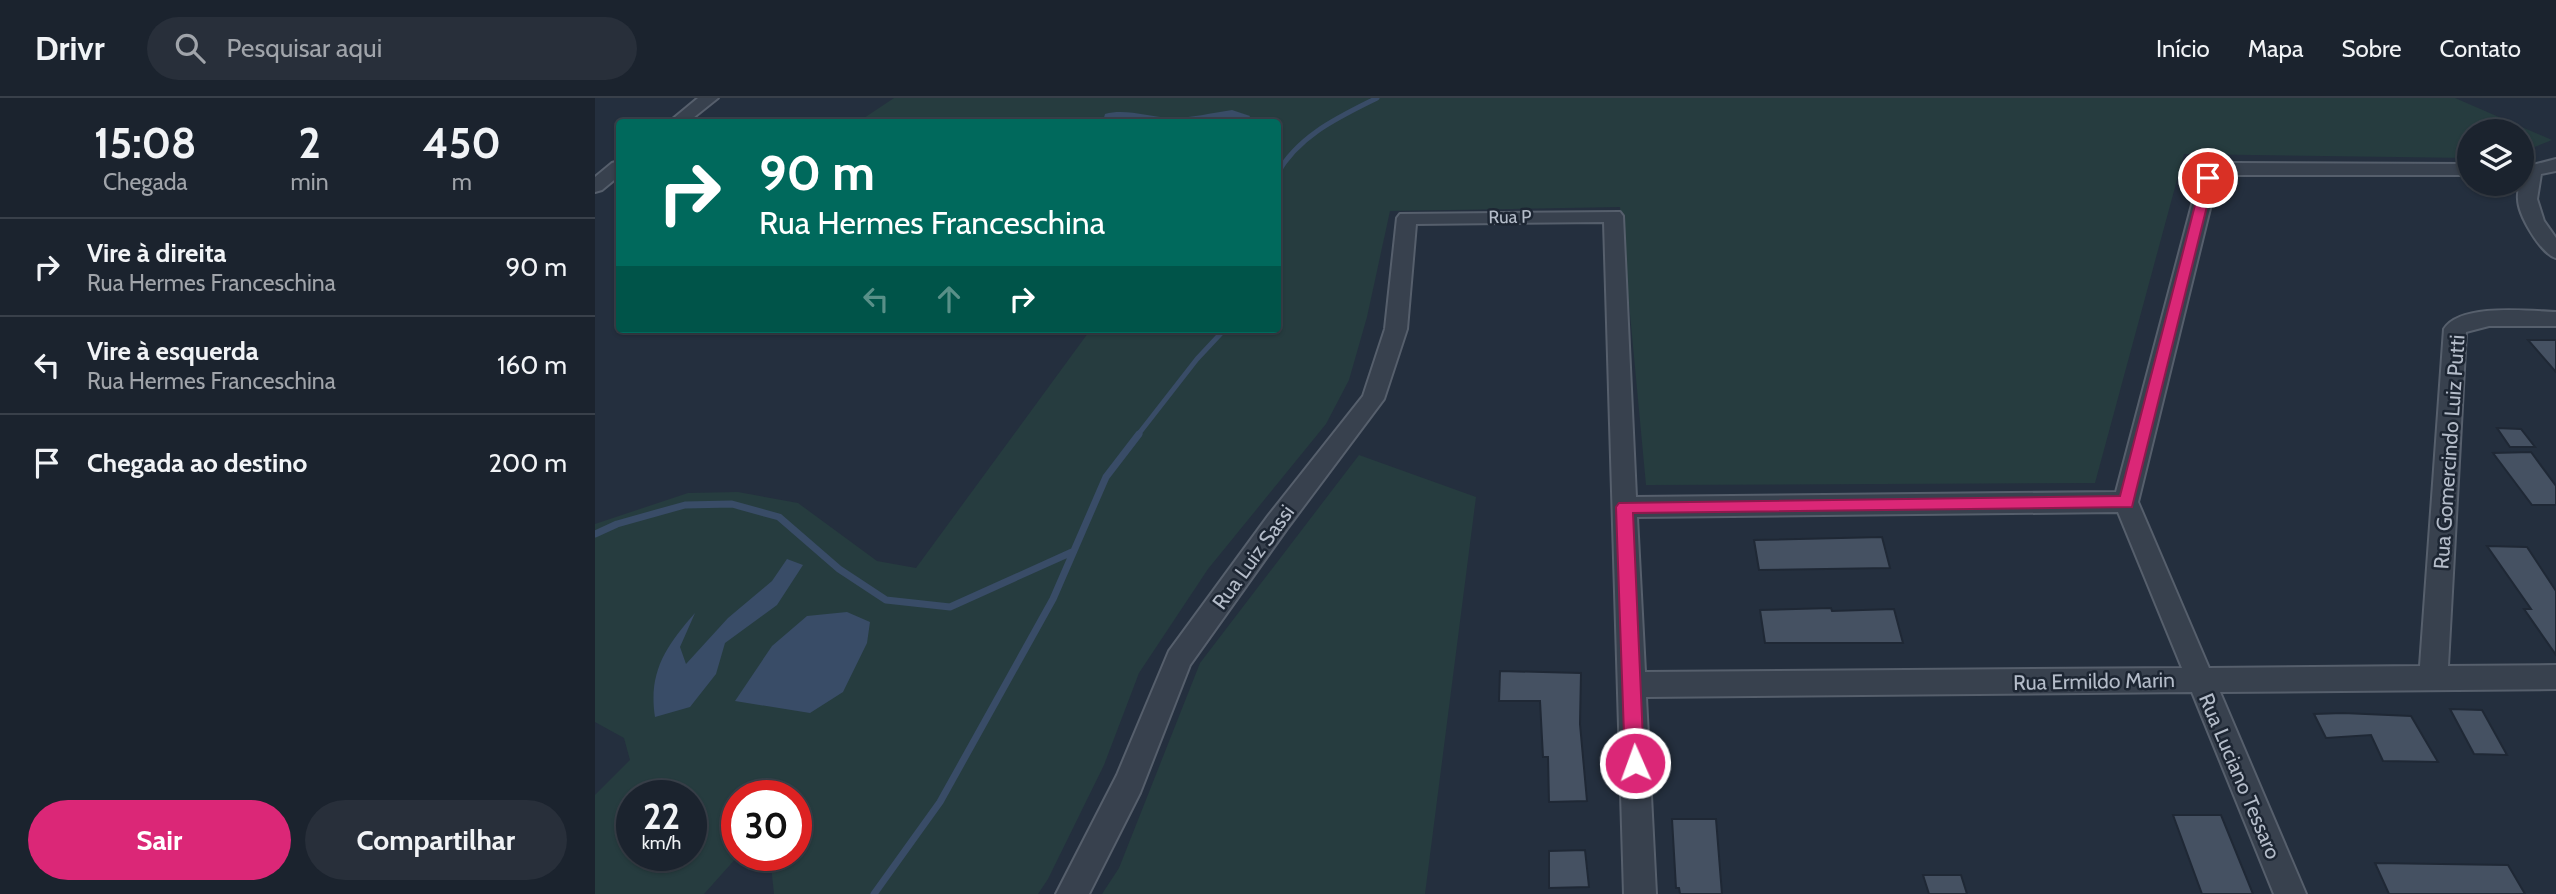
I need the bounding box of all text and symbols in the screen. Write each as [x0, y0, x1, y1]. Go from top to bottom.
search box [147, 17, 637, 80]
text: Drivr [35, 28, 105, 68]
icon: search [171, 29, 209, 67]
text: Pesquisar aqui [227, 32, 382, 64]
text: Início [2156, 34, 2210, 63]
text: Mapa [2248, 34, 2303, 63]
text: Sobre [2341, 34, 2402, 63]
text: Contato [2440, 34, 2521, 63]
text: 15:08 [94, 117, 197, 169]
text: 2 [298, 117, 321, 169]
text: 450 [423, 117, 501, 169]
map controls [2457, 119, 2534, 196]
button: layers [2457, 119, 2534, 196]
text: 90 m [759, 143, 875, 202]
icon: right [644, 147, 735, 238]
pin [2178, 148, 2238, 208]
icon: arrive [2189, 159, 2227, 197]
text: Chegada [103, 168, 188, 196]
text: min [291, 168, 329, 196]
text: m [452, 168, 472, 196]
text: Rua Hermes Franceschina [759, 203, 1105, 242]
street label: Rua P [1488, 206, 1532, 228]
text: Vire à direita [87, 237, 227, 269]
icon: right [28, 248, 66, 286]
text: 90 m [505, 251, 567, 283]
text: Rua Hermes Franceschina [87, 269, 336, 297]
icon: left [857, 280, 895, 318]
icon: ahead [930, 280, 968, 318]
icon: right [1003, 280, 1041, 318]
street label: Rua Gomercindo Luiz Putti [2428, 334, 2470, 570]
text: Vire à esquerda [87, 335, 259, 367]
icon: left [28, 346, 66, 384]
text: 160 m [497, 349, 567, 381]
text: Rua Hermes Franceschina [87, 367, 336, 395]
icon: arrive [28, 444, 66, 482]
text: Chegada ao destino [87, 447, 307, 479]
text: 200 m [488, 447, 567, 479]
street label: Rua Luiz Sassi [1207, 500, 1299, 614]
street label: Rua Ermildo Marin [2013, 667, 2175, 695]
street label: Rua Luciano Tessaro [2194, 689, 2286, 863]
position arrow [1598, 726, 1672, 800]
speed limit sign: 30 [721, 780, 812, 871]
text: 22 [643, 795, 680, 838]
button: Sair [28, 800, 291, 880]
button: Compartilhar [305, 800, 567, 880]
text: km/h [642, 832, 681, 854]

